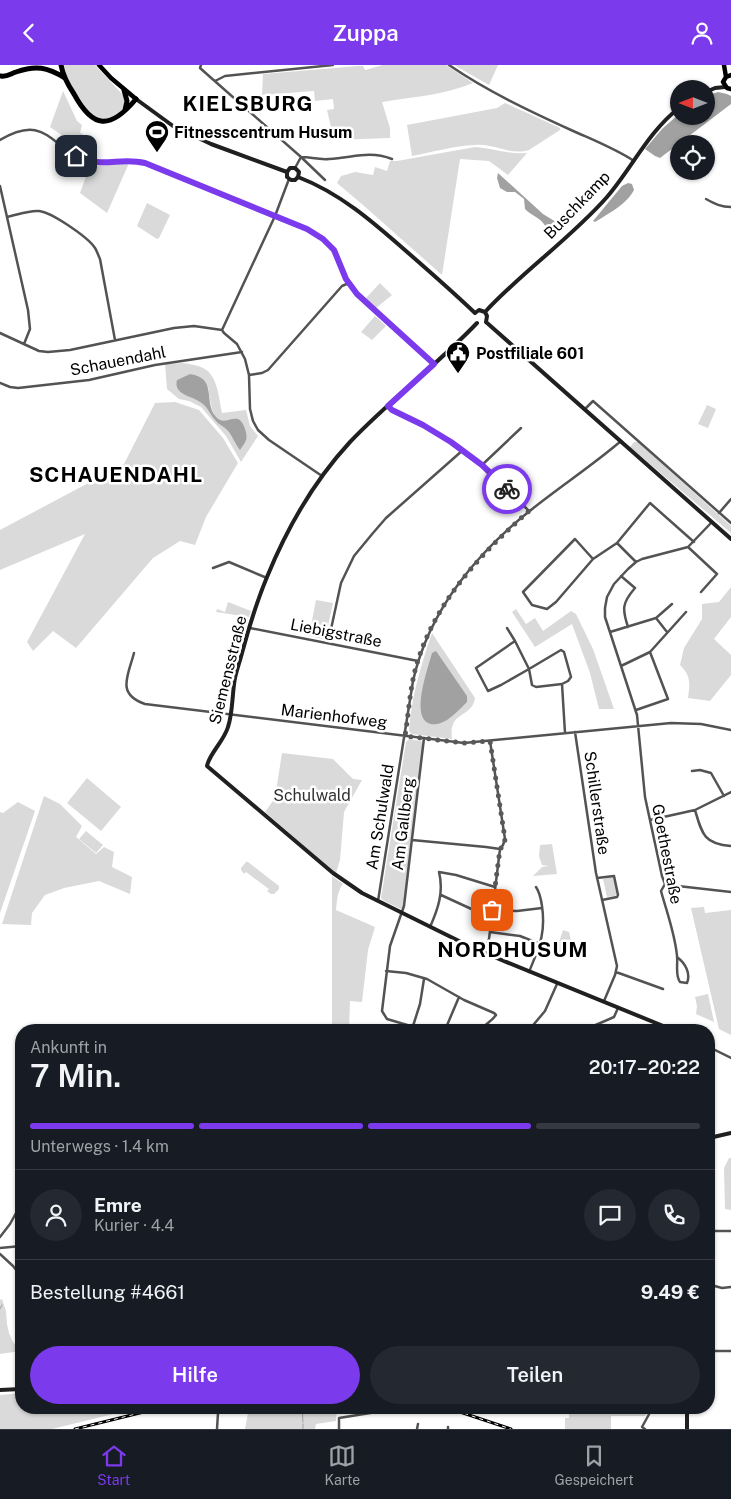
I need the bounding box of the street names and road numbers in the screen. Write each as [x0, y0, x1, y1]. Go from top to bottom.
street label: Buschkamp [540, 167, 614, 243]
street label: Schauendahl [68, 342, 168, 380]
street label: Siemensstraße [205, 614, 251, 726]
street label: Liebigstraße [289, 615, 383, 651]
street label: Marienhofweg [280, 700, 388, 732]
street label: Schillerstraße [580, 750, 614, 856]
street label: Am Schulwald [362, 763, 398, 871]
street label: Am Gallberg [388, 776, 418, 872]
street label: Goethestraße [648, 802, 686, 906]

